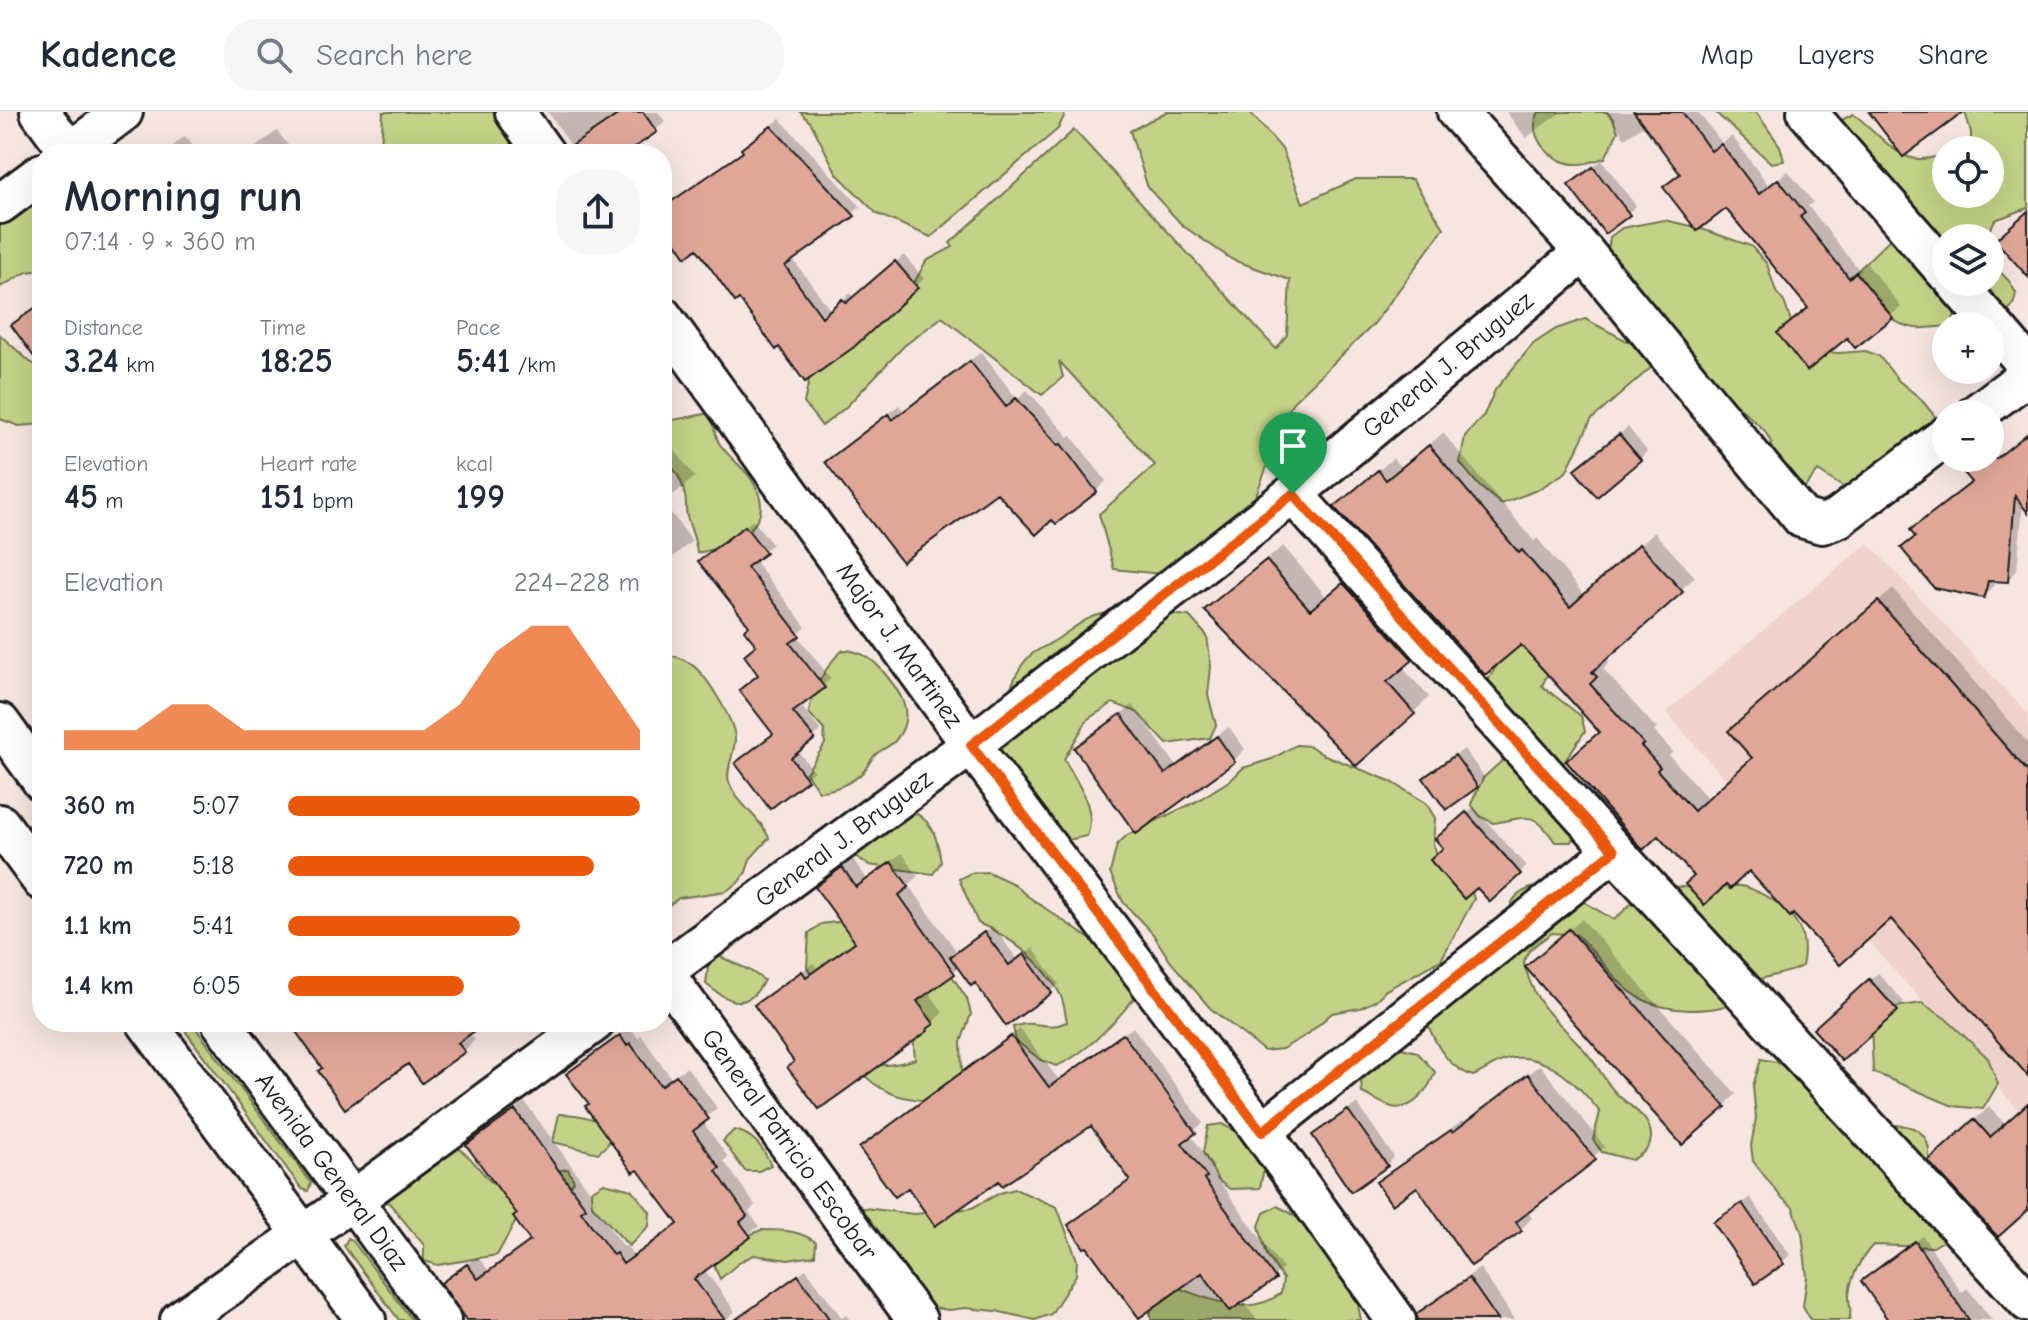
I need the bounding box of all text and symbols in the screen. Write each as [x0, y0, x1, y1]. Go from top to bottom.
search box [224, 19, 784, 91]
text: Kadence [40, 33, 176, 77]
icon: search [252, 33, 296, 77]
text: Search here [316, 38, 472, 73]
text: Map [1701, 39, 1754, 71]
text: Layers [1798, 39, 1874, 71]
text: Share [1918, 39, 1988, 71]
map controls [1932, 136, 2004, 472]
button: locate [1932, 136, 2004, 208]
button: share [556, 170, 640, 254]
text: Morning run [64, 171, 303, 222]
button: layers [1932, 224, 2004, 296]
text: 07:14 · 9 × 360 m [64, 227, 256, 257]
street label: General J. Bruguez [1357, 286, 1539, 444]
button: + [1932, 312, 2004, 384]
text: Distance [64, 315, 143, 341]
text: Time [260, 315, 306, 341]
text: Pace [456, 315, 500, 341]
text: 3.24 [64, 341, 119, 381]
text: 18:25 [260, 341, 333, 381]
text: 5:41 [456, 341, 510, 381]
text: km [119, 352, 155, 378]
text: /km [510, 352, 556, 378]
button: − [1932, 400, 2004, 472]
pin [1259, 412, 1327, 494]
icon: arrive [1271, 424, 1315, 468]
text: Elevation [64, 451, 148, 477]
text: Heart rate [260, 451, 357, 477]
text: kcal [456, 451, 493, 477]
text: 45 [64, 477, 98, 517]
text: 151 [260, 477, 305, 517]
text: 199 [456, 477, 505, 517]
text: m [98, 488, 124, 514]
text: bpm [305, 488, 354, 514]
street label: Major J. Martinez [830, 557, 969, 734]
text: Elevation [64, 568, 164, 598]
text: 224–228 m [514, 568, 640, 598]
street label: General J. Bruguez [749, 764, 938, 914]
text: 360 m [64, 791, 135, 821]
text: 5:07 [192, 791, 239, 821]
text: 720 m [64, 851, 133, 881]
text: 5:18 [192, 851, 234, 881]
text: 1.1 km [64, 911, 132, 941]
text: 5:41 [192, 911, 234, 941]
text: 1.4 km [64, 971, 134, 1001]
text: 6:05 [192, 971, 241, 1001]
street label: General Patricio Escobar [695, 1023, 884, 1267]
street label: Avenida General Diaz [249, 1067, 414, 1276]

